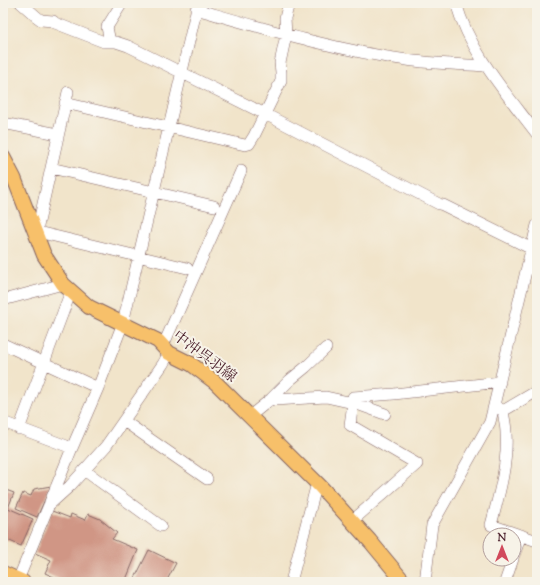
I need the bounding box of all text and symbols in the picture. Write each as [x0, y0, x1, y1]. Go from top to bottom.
street label: 中沖呉羽線 [168, 326, 240, 388]
north arrow [482, 527, 522, 567]
text: N [497, 530, 507, 546]

